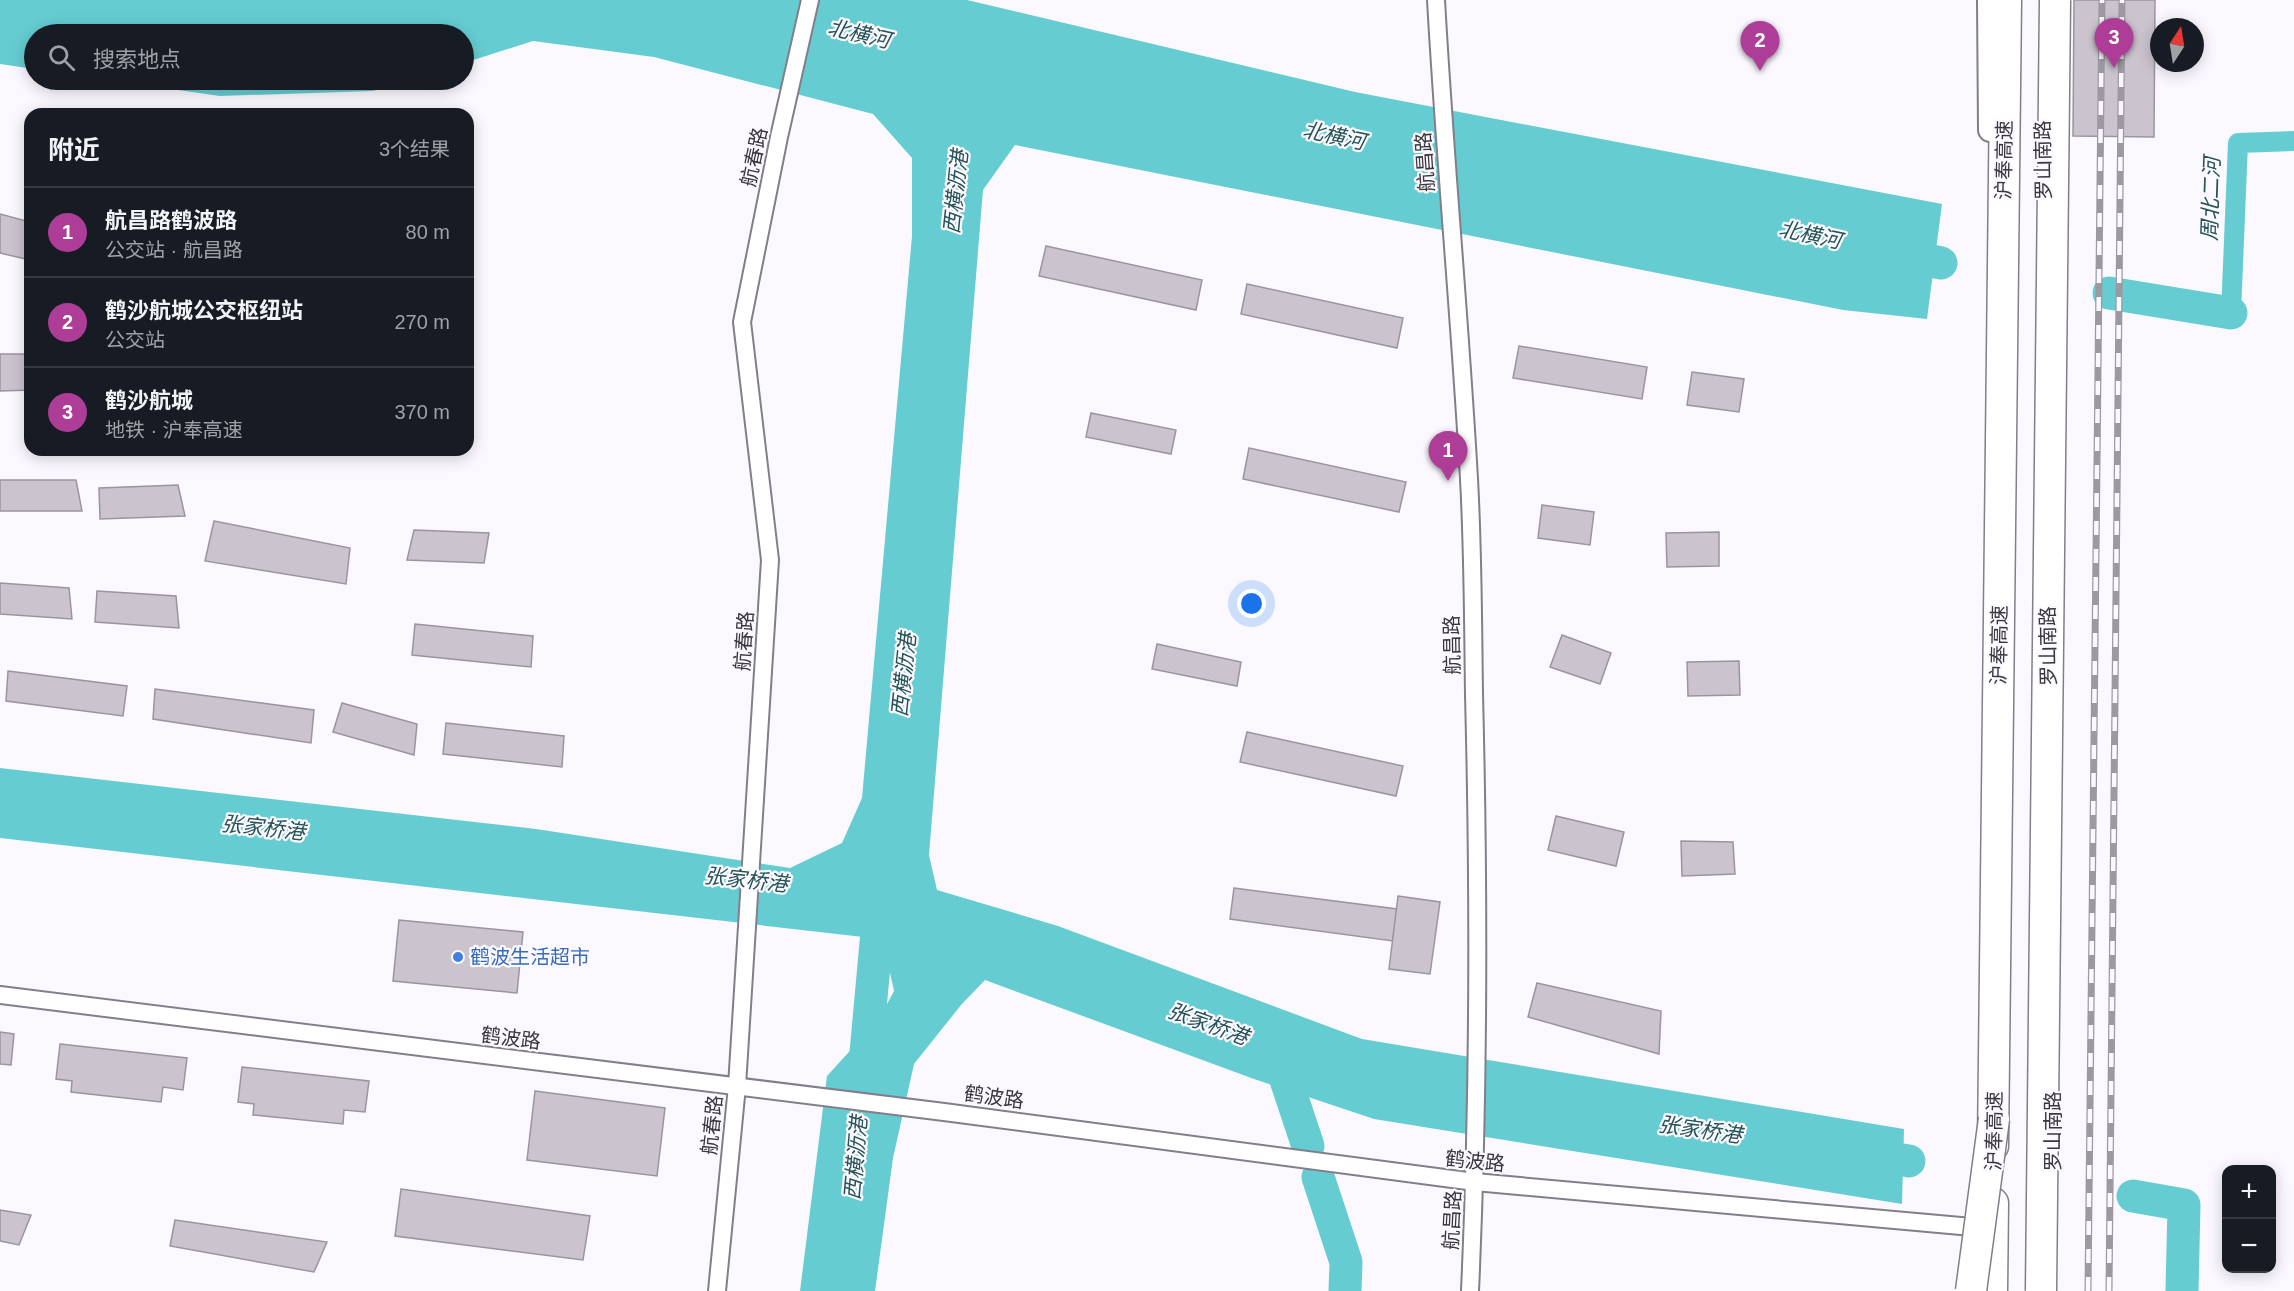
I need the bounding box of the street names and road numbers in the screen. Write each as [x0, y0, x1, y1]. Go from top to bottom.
street label: 沪奉高速 [1992, 120, 2016, 200]
street label: 罗山南路 [2031, 120, 2055, 200]
street label: 航春路 [737, 125, 771, 189]
street label: 航昌路 [1412, 131, 1438, 193]
street label: 沪奉高速 [1987, 605, 2011, 685]
street label: 罗山南路 [2036, 606, 2060, 686]
street label: 航春路 [731, 610, 757, 672]
street label: 航昌路 [1440, 615, 1464, 675]
street label: 鹤波路 [480, 1023, 542, 1053]
street label: 鹤波路 [963, 1082, 1025, 1112]
street label: 沪奉高速 [1982, 1091, 2006, 1171]
street label: 罗山南路 [2042, 1091, 2064, 1171]
street label: 航春路 [698, 1094, 726, 1156]
street label: 鹤波路 [1444, 1147, 1506, 1175]
street label: 航昌路 [1439, 1189, 1465, 1251]

